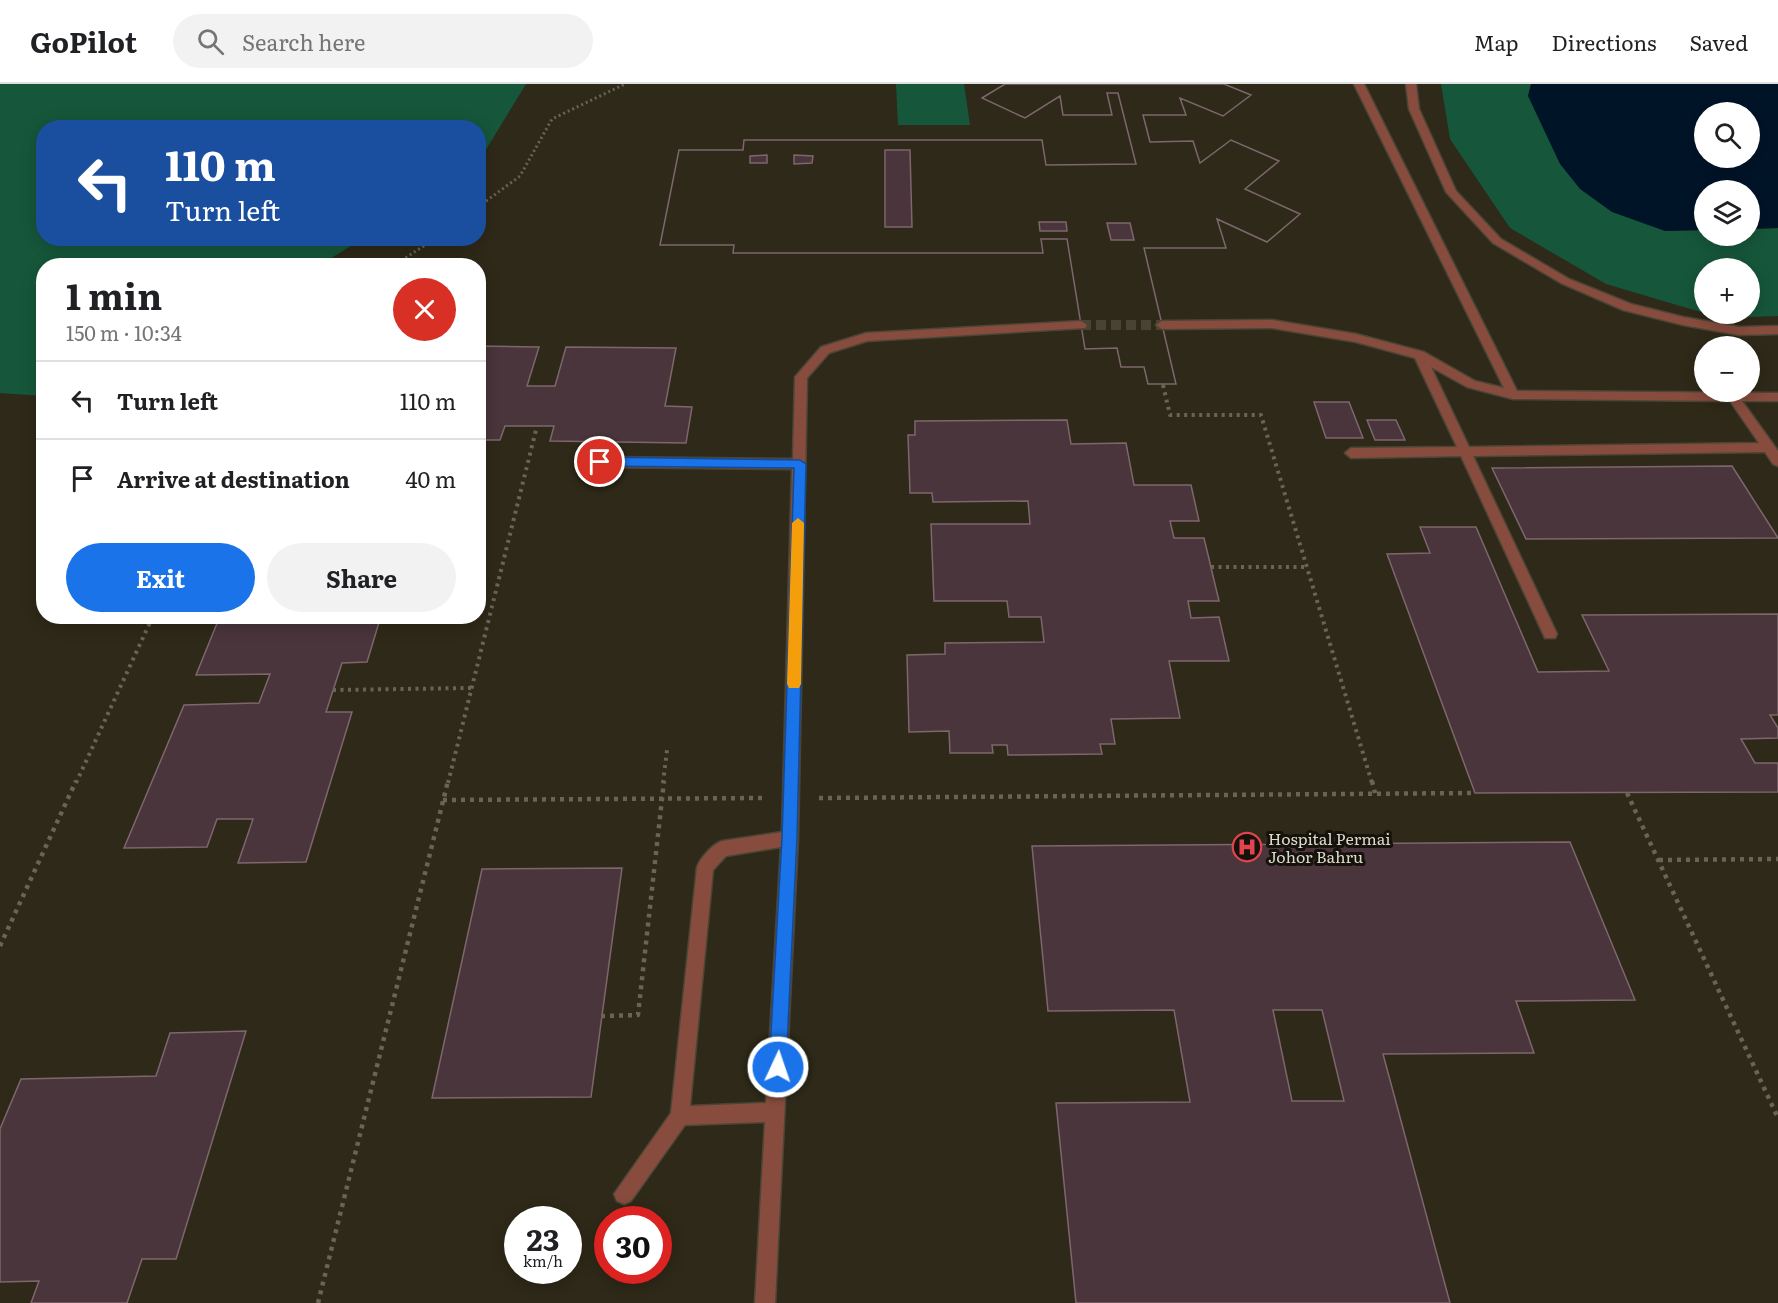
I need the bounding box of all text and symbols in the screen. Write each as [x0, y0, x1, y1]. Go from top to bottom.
search box [173, 14, 593, 68]
text: GoPilot [30, 20, 137, 62]
icon: search [194, 25, 227, 58]
text: Search here [242, 25, 365, 58]
text: Map [1474, 26, 1519, 57]
text: Directions [1552, 26, 1657, 57]
text: Saved [1690, 26, 1748, 57]
map controls [1694, 102, 1760, 402]
button: search [1694, 102, 1760, 168]
text: 110 m [165, 132, 276, 194]
icon: left [66, 144, 144, 222]
button: layers [1694, 180, 1760, 246]
text: Turn left [165, 189, 280, 229]
button: + [1694, 258, 1760, 324]
text: 1 min [66, 268, 162, 321]
button: close [393, 278, 456, 341]
text: 150 m · 10:34 [66, 317, 182, 347]
button: − [1694, 336, 1760, 402]
icon: left [66, 384, 99, 417]
text: Turn left [117, 384, 218, 417]
text: 110 m [400, 384, 456, 417]
pin [574, 436, 625, 487]
icon: arrive [583, 445, 616, 478]
icon: arrive [66, 462, 99, 495]
text: Arrive at destination [117, 462, 350, 495]
text: 40 m [405, 462, 456, 495]
button: Exit [66, 543, 255, 612]
button: Share [267, 543, 456, 612]
place label: Hospital Permai Johor Bahru [1268, 826, 1391, 868]
hospital icon: Hospital Permai Johor Bahru [1231, 831, 1263, 863]
position arrow [746, 1035, 810, 1099]
speed limit sign: 30 [594, 1206, 672, 1284]
text: 23 [527, 1216, 559, 1260]
text: km/h [523, 1249, 563, 1272]

